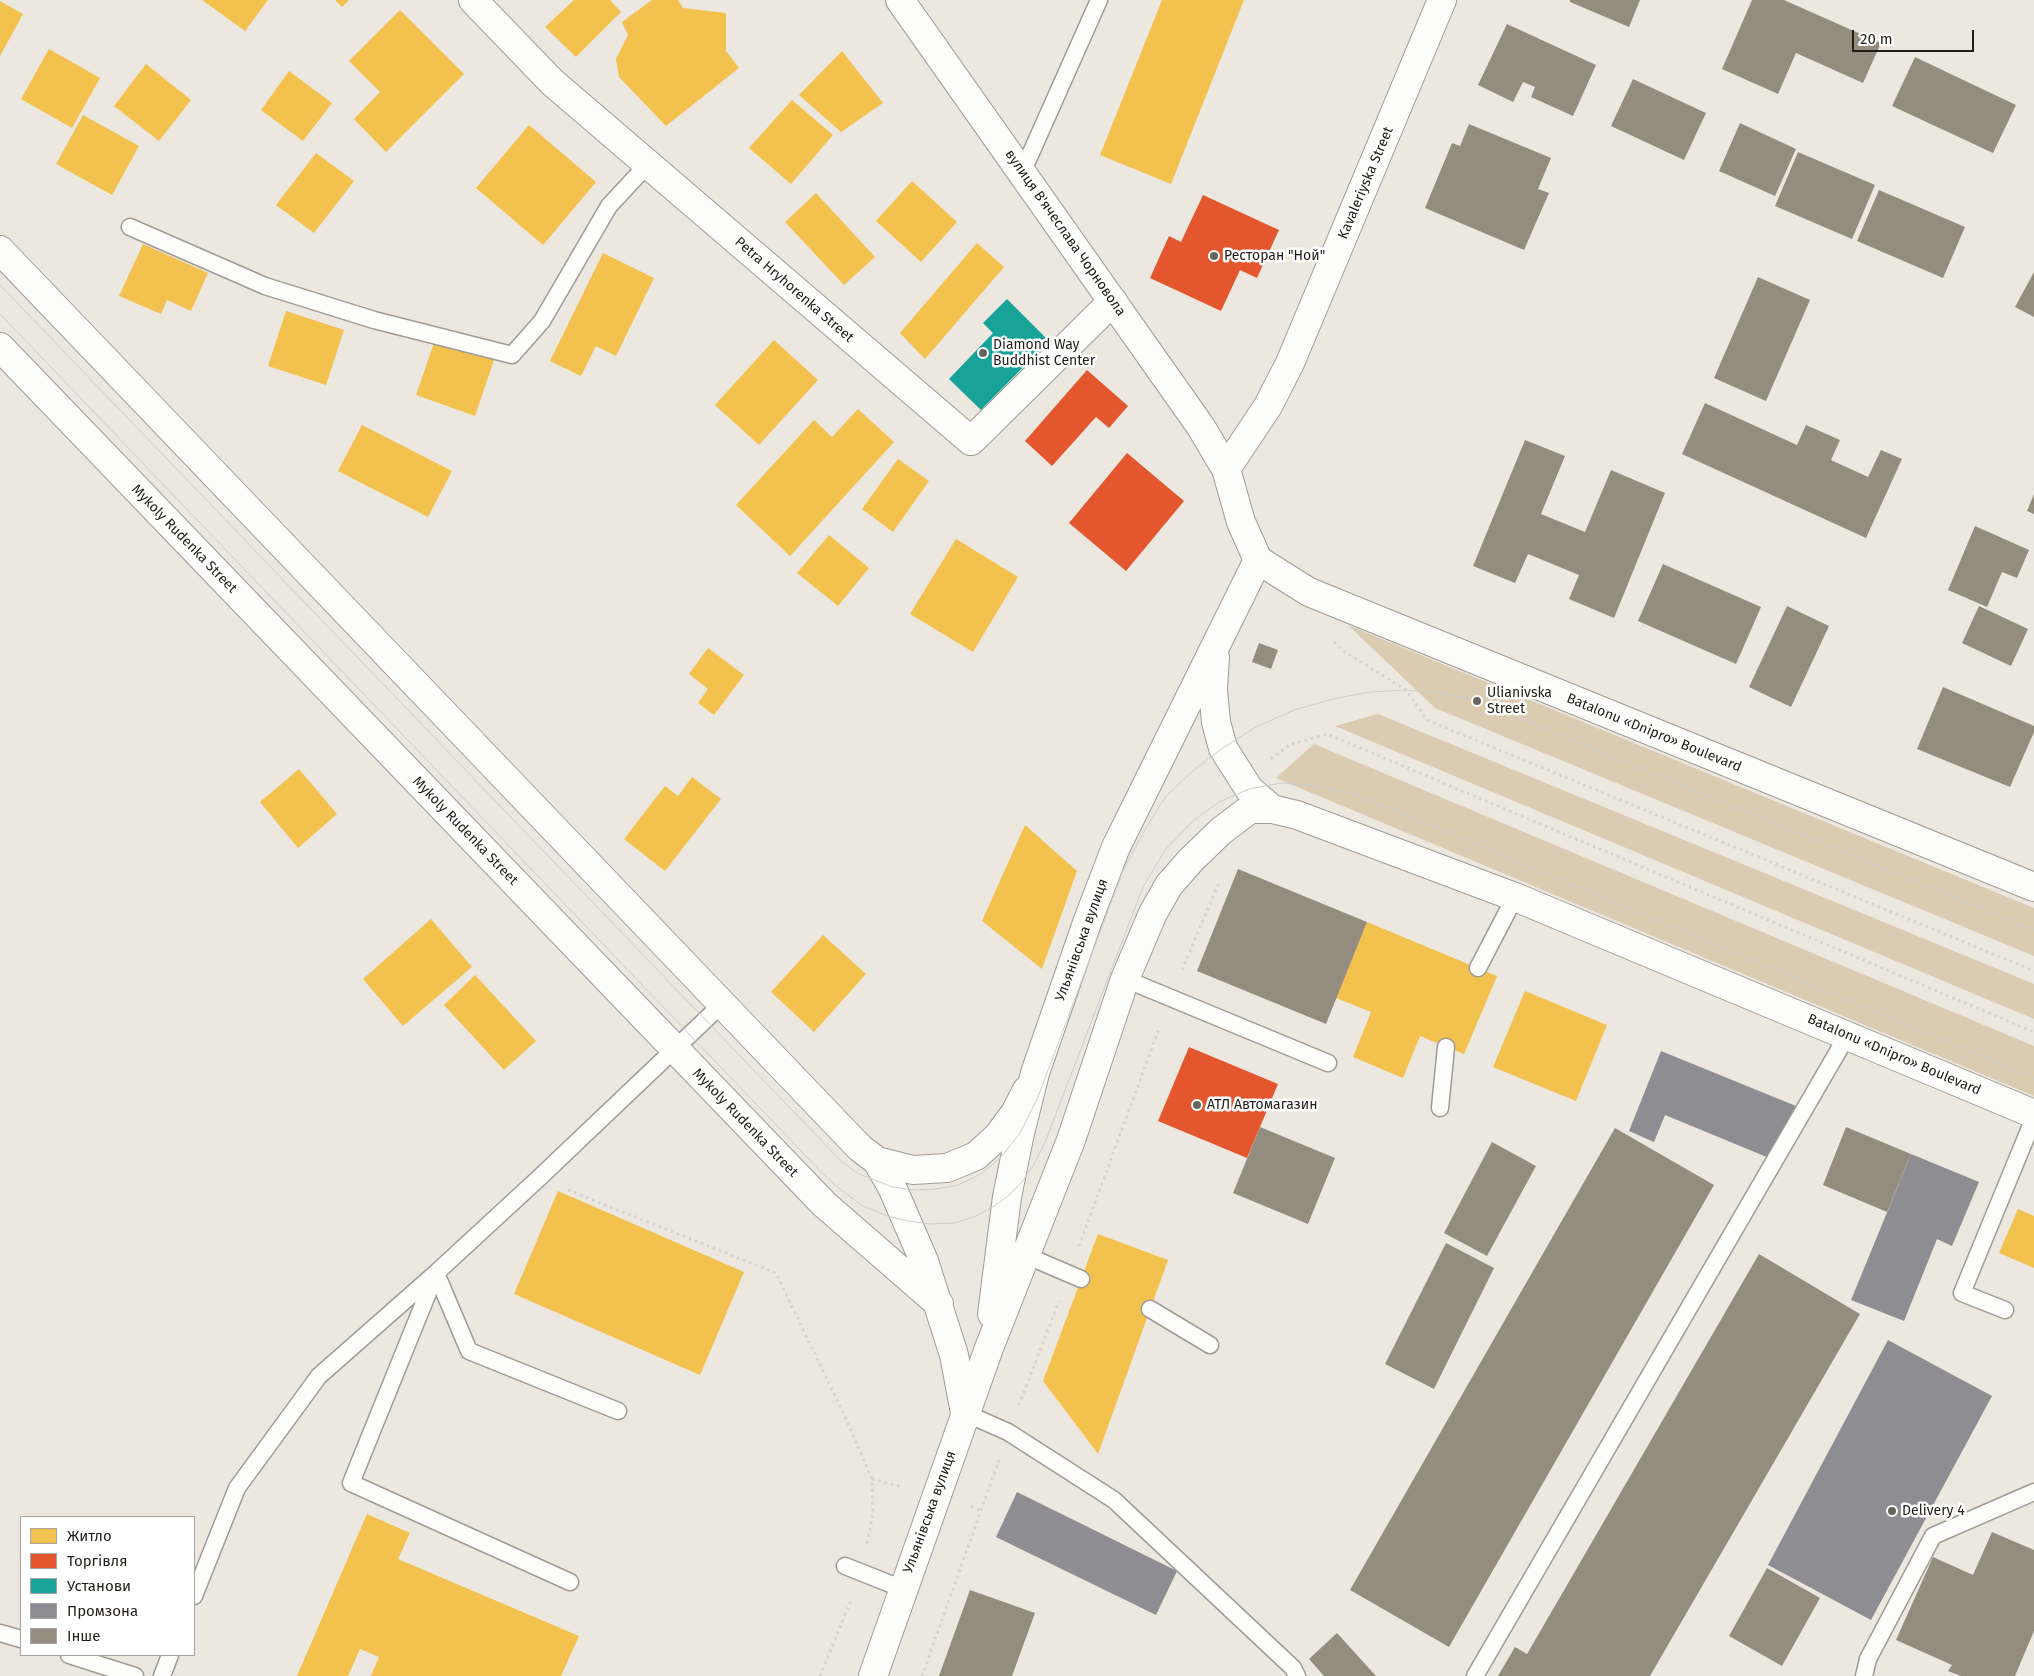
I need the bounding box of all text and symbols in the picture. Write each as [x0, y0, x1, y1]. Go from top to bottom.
scale bar [1854, 20, 1976, 52]
text: 20 m [1860, 30, 1893, 48]
street label: Kavaleriyska Street [1335, 124, 1397, 242]
street label: вулиця В'ячеслава Чорновола [1001, 147, 1129, 319]
street label: Petra Hryhorenka Street [731, 234, 857, 346]
place label: Ресторан "Ной" [1224, 248, 1325, 264]
marker: Ресторан "Ной" [1208, 250, 1220, 262]
place label: Diamond Way Buddhist Center [993, 337, 1095, 370]
marker: Diamond Way Buddhist Center [977, 347, 989, 359]
street label: Mykoly Rudenka Street [128, 481, 240, 597]
place label: Ulianivska Street [1487, 685, 1552, 718]
street label: Batalonu «Dnipro» Boulevard [1564, 690, 1744, 776]
marker: Ulianivska Street [1471, 695, 1483, 707]
street label: Mykoly Rudenka Street [409, 773, 521, 889]
street label: Ульянівська вулиця [1052, 877, 1112, 1003]
street label: Batalonu «Dnipro» Boulevard [1805, 1011, 1983, 1099]
street label: Mykoly Rudenka Street [689, 1065, 801, 1181]
place label: АТЛ Автомагазин [1207, 1097, 1317, 1113]
marker: АТЛ Автомагазин [1191, 1099, 1203, 1111]
street label: Ульянівська вулиця [900, 1449, 960, 1575]
place label: Delivery 4 [1902, 1503, 1965, 1519]
marker: Delivery 4 [1886, 1505, 1898, 1517]
legend [20, 1516, 195, 1656]
text: Житло [67, 1527, 112, 1545]
text: Торгівля [67, 1552, 127, 1570]
text: Установи [67, 1577, 131, 1595]
text: Промзона [67, 1602, 138, 1620]
text: Інше [67, 1627, 100, 1645]

